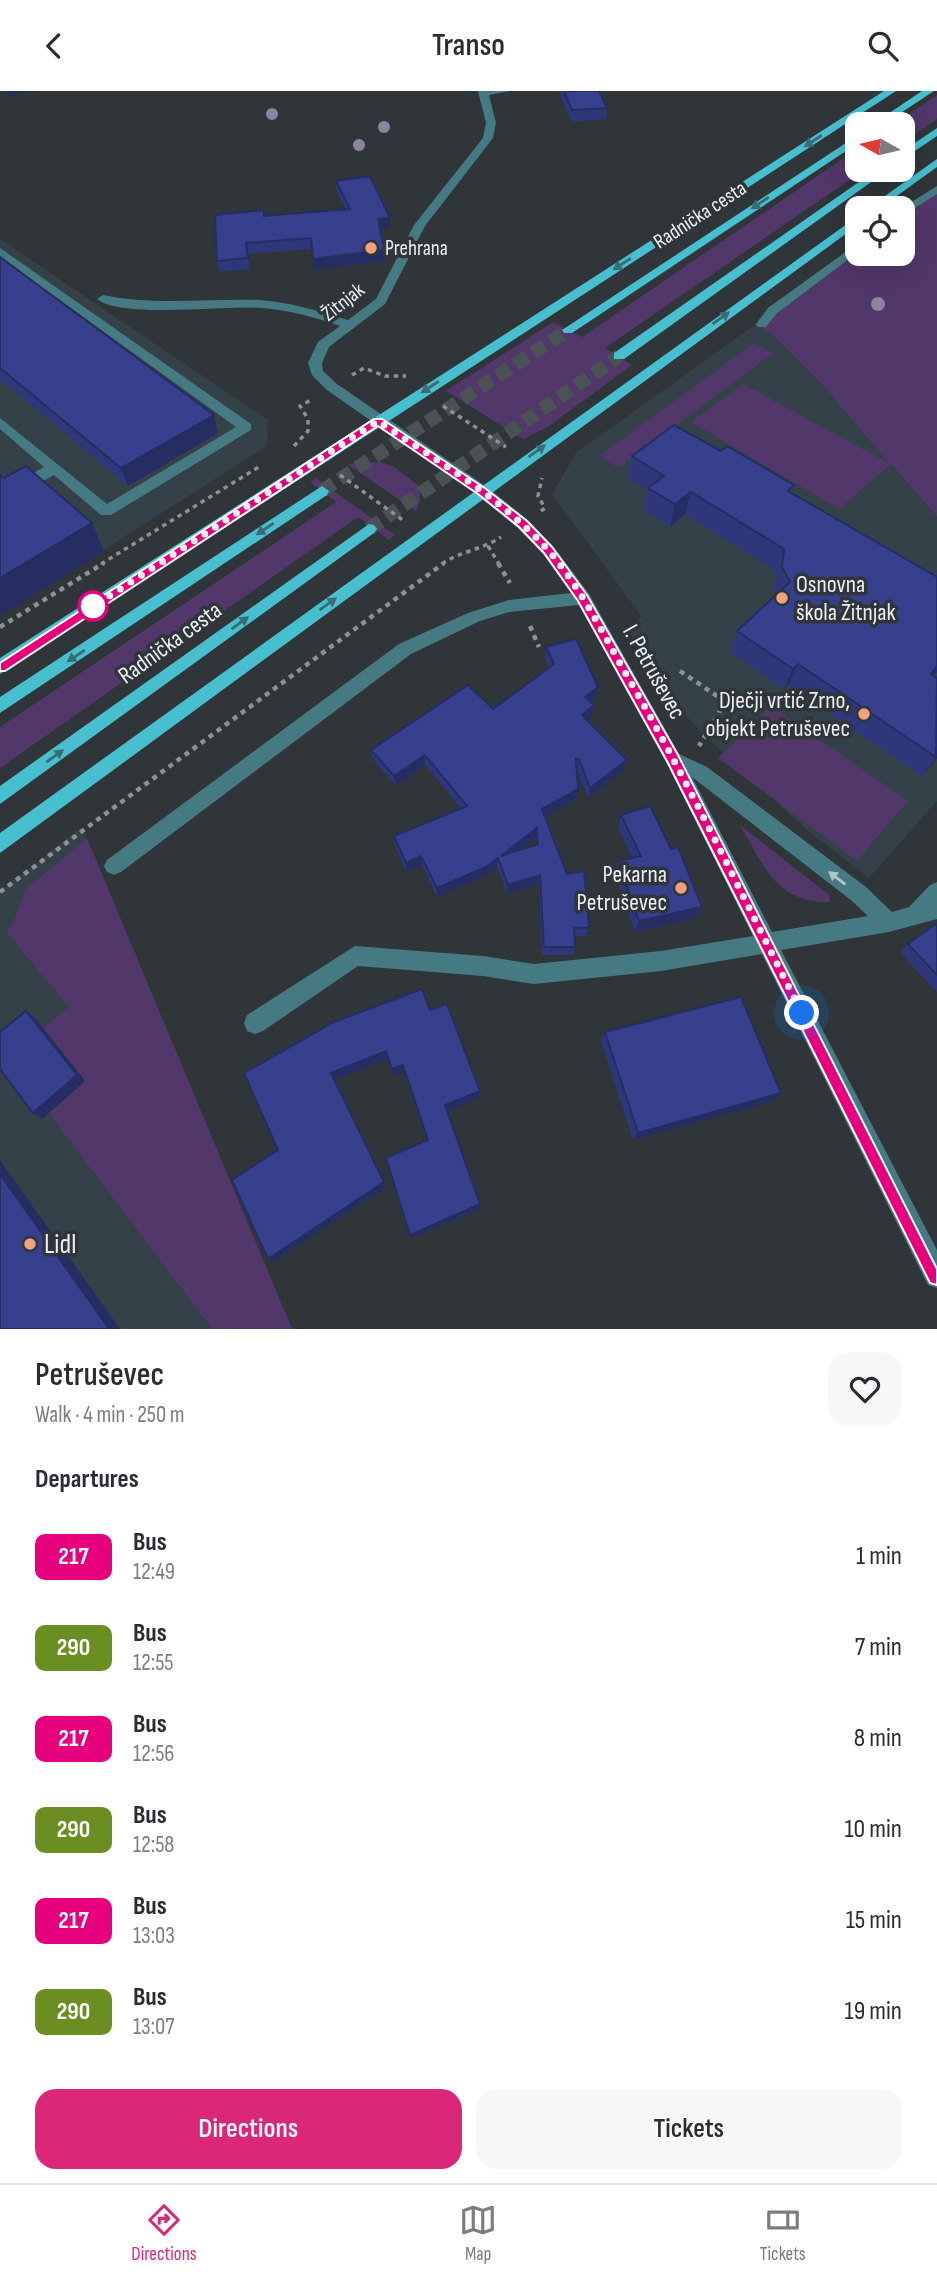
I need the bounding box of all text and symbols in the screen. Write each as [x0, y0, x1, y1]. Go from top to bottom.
text: Transo [432, 26, 505, 65]
icon: back [35, 27, 73, 65]
icon: search [864, 27, 902, 65]
north arrow [845, 112, 915, 182]
map controls [845, 112, 915, 266]
one-way arrow [803, 135, 823, 148]
street label: Radnička cesta [649, 176, 751, 254]
one-way arrow [751, 196, 769, 210]
button: locate [845, 196, 915, 266]
place label: Prehrana [385, 236, 448, 261]
marker: Prehrana [363, 240, 379, 256]
one-way arrow [612, 258, 631, 271]
street label: Žitnjak [316, 277, 370, 327]
one-way arrow [712, 311, 730, 325]
one-way arrow [420, 381, 440, 394]
one-way arrow [528, 444, 546, 458]
one-way arrow [256, 523, 275, 536]
place label: Osnovna škola Žitnjak [796, 570, 896, 627]
marker: Osnovna škola Žitnjak [774, 590, 790, 606]
unlabelled marker [78, 591, 108, 621]
street label: Radnička cesta [113, 596, 227, 690]
one-way arrow [319, 597, 337, 611]
one-way arrow [231, 616, 249, 630]
street label: I. Petruševec [616, 620, 692, 724]
one-way arrow [66, 649, 86, 662]
place label: Dječji vrtić Zrno, objekt Petruševec [705, 686, 850, 743]
marker: Dječji vrtić Zrno, objekt Petruševec [856, 706, 872, 722]
one-way arrow [46, 749, 64, 763]
place label: Pekarna Petruševec [577, 860, 667, 917]
one-way arrow [829, 870, 847, 885]
marker: Pekarna Petruševec [673, 880, 689, 896]
your location [784, 995, 819, 1030]
place label: Lidl [44, 1228, 76, 1261]
marker: Lidl [22, 1236, 38, 1252]
button: heart [828, 1352, 902, 1426]
text: Petruševec [35, 1355, 164, 1395]
text: Walk · 4 min · 250 m [35, 1401, 185, 1429]
text: Departures [35, 1464, 139, 1495]
text: Bus [133, 1527, 167, 1558]
text: 1 min [856, 1541, 902, 1572]
text: 217 [58, 1542, 89, 1571]
text: 12:49 [133, 1558, 175, 1586]
text: Bus [133, 1618, 167, 1649]
text: 7 min [855, 1632, 902, 1663]
text: 290 [57, 1633, 90, 1662]
text: 12:55 [133, 1649, 174, 1677]
text: Bus [133, 1709, 167, 1740]
text: 8 min [854, 1723, 902, 1754]
text: 217 [58, 1724, 89, 1753]
text: 12:56 [133, 1740, 174, 1768]
text: Bus [133, 1800, 167, 1831]
text: 10 min [845, 1814, 902, 1845]
text: 290 [57, 1815, 90, 1844]
text: 12:58 [133, 1831, 174, 1859]
text: Bus [133, 1891, 167, 1922]
text: 15 min [846, 1905, 902, 1936]
text: 217 [58, 1906, 89, 1935]
text: 13:03 [133, 1922, 175, 1950]
text: Bus [133, 1982, 167, 2013]
text: 19 min [845, 1996, 902, 2027]
text: 290 [57, 1997, 90, 2026]
text: 13:07 [133, 2013, 174, 2041]
button: Directions [35, 2089, 462, 2169]
button: Tickets [476, 2089, 902, 2169]
tab: Directions [131, 2201, 197, 2266]
tab: Map [459, 2201, 497, 2266]
tab: Tickets [760, 2201, 806, 2266]

